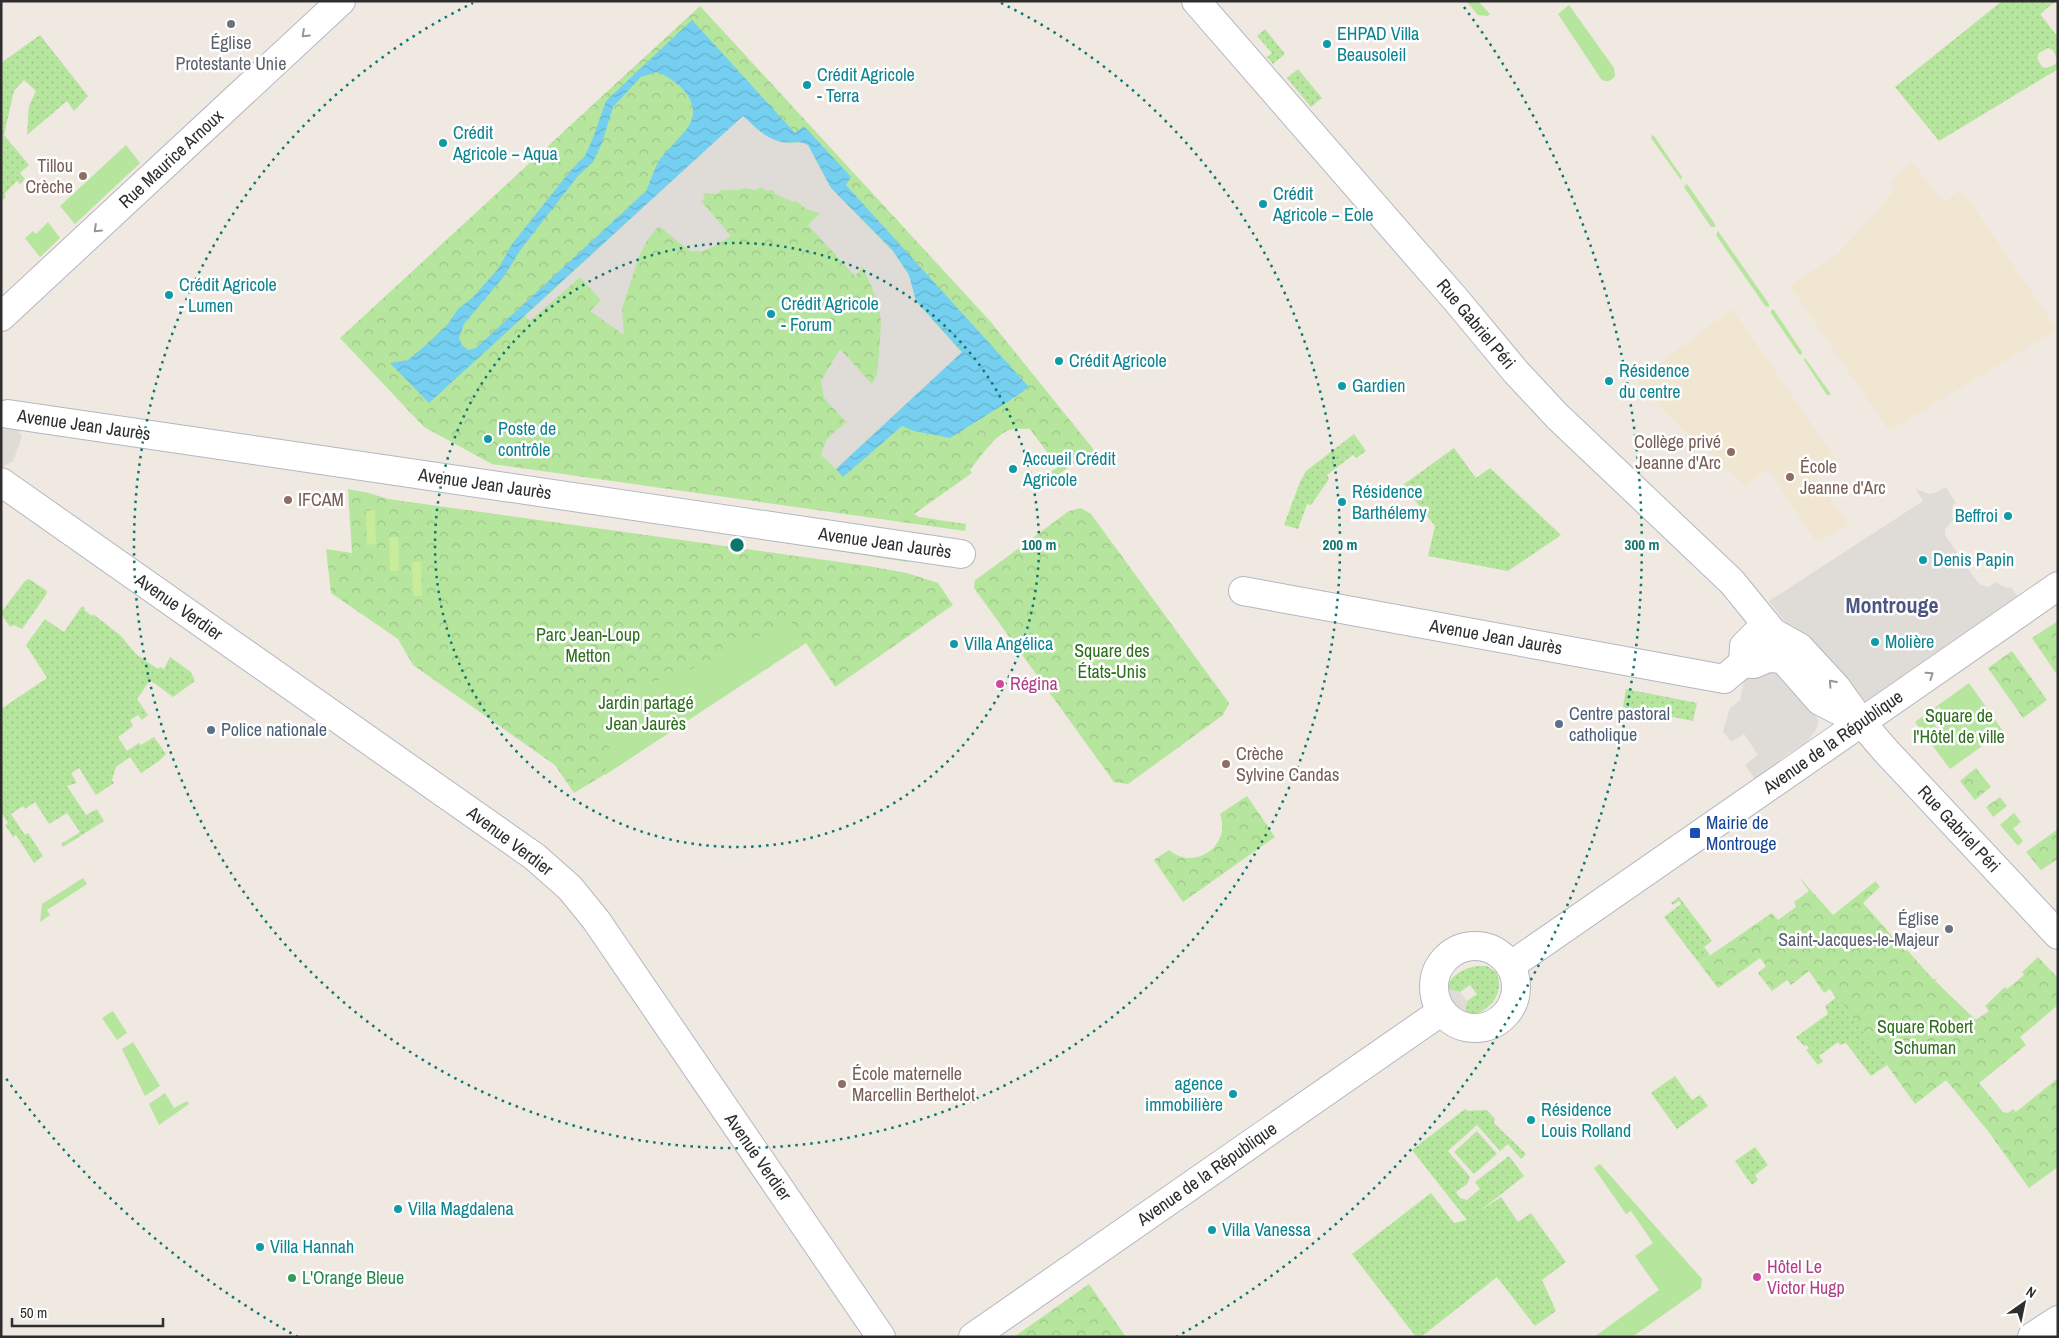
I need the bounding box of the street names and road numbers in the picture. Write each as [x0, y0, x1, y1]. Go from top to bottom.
street label: Rue Maurice Arnoux [113, 103, 229, 214]
street label: Rue Gabriel Péri [1431, 273, 1522, 374]
street label: Avenue Jean Jaurès [15, 403, 152, 446]
street label: Avenue Jean Jaurès [416, 462, 553, 505]
street label: Avenue Jean Jaurès [816, 521, 953, 564]
street label: Avenue Verdier [130, 567, 228, 646]
street label: Avenue Jean Jaurès [1427, 612, 1564, 660]
street label: Avenue de la République [1757, 684, 1908, 800]
street label: Rue Gabriel Péri [1912, 780, 2006, 878]
street label: Avenue Verdier [461, 799, 558, 881]
street label: Avenue Verdier [718, 1107, 798, 1206]
street label: Avenue de la République [1131, 1116, 1282, 1232]

